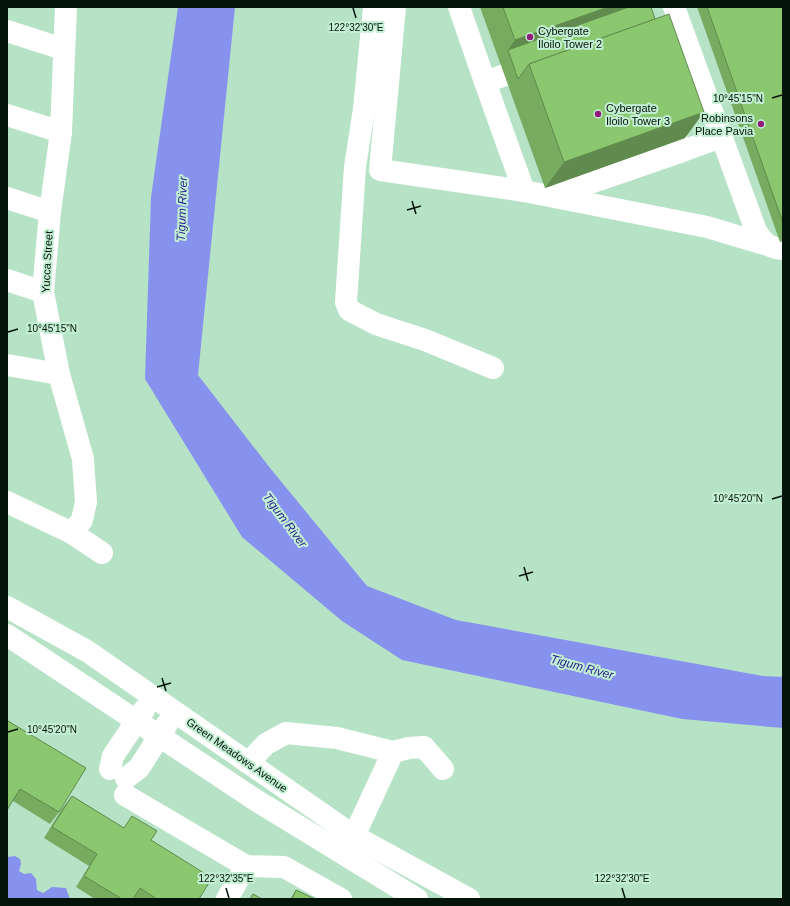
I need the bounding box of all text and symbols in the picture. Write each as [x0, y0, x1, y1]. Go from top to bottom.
text: 122°32'30"E [328, 22, 384, 33]
place label: Cybergate Iloilo Tower 2 [538, 25, 602, 50]
marker: Cybergate Iloilo Tower 2 [525, 32, 535, 42]
text: 10°45'15"N [713, 93, 763, 104]
place label: Cybergate Iloilo Tower 3 [606, 102, 670, 127]
marker: Cybergate Iloilo Tower 3 [593, 109, 603, 119]
place label: Robinsons Place Pavia [695, 112, 754, 137]
marker: Robinsons Place Pavia [756, 119, 766, 129]
water label: Tigum River [174, 175, 190, 242]
street label: Yucca Street [39, 231, 55, 293]
text: 10°45'15"N [27, 323, 77, 334]
water label: Tigum River [260, 490, 311, 551]
text: 10°45'20"N [713, 493, 763, 504]
water label: Tigum River [549, 652, 616, 682]
street label: Green Meadows Avenue [184, 716, 290, 794]
text: 10°45'20"N [27, 724, 77, 735]
text: 122°32'35"E [198, 873, 254, 884]
text: 122°32'30"E [594, 873, 650, 884]

